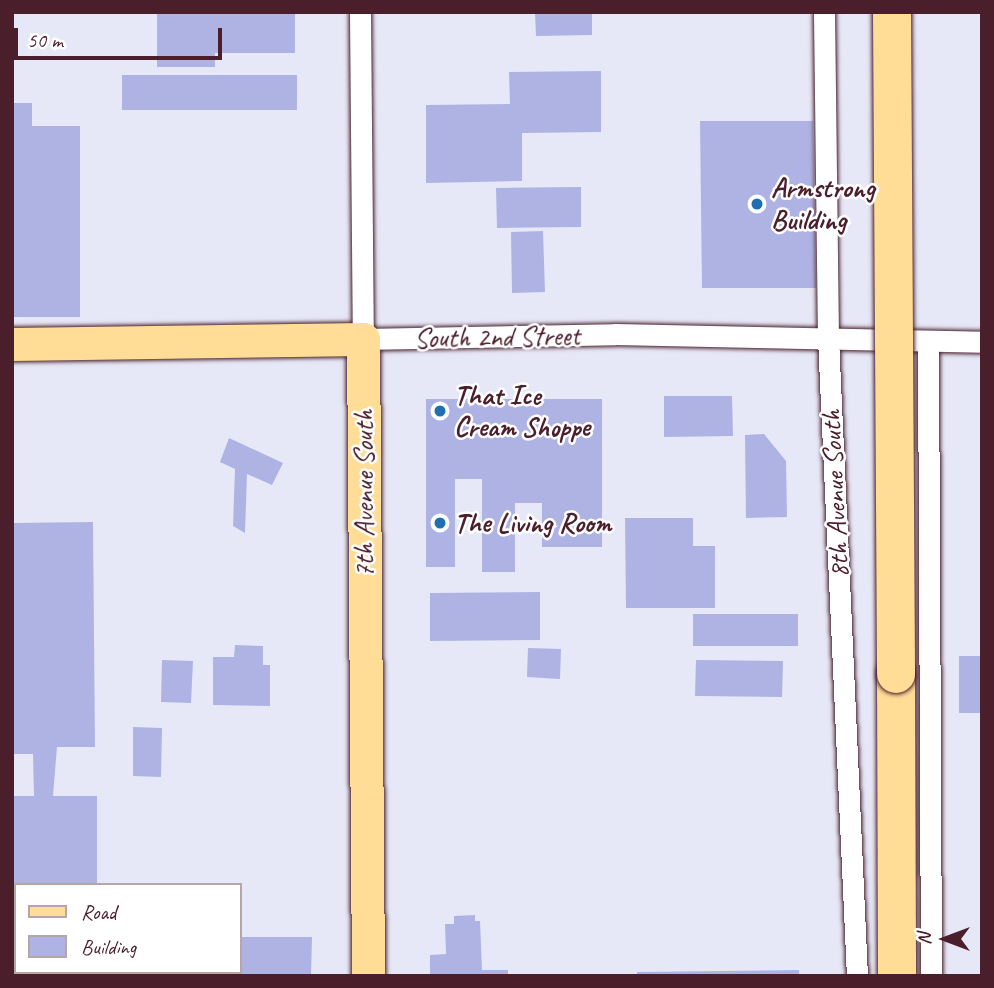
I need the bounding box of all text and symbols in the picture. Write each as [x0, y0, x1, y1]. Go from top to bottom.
scale bar [18, 14, 226, 58]
text: 50 m [27, 27, 63, 53]
place label: Armstrong Building [771, 171, 875, 237]
marker: Armstrong Building [749, 196, 765, 212]
street label: South 2nd Street [414, 319, 580, 355]
place label: That Ice Cream Shoppe [454, 378, 590, 444]
marker: That Ice Cream Shoppe [432, 403, 448, 419]
street label: 8th Avenue South [814, 409, 856, 579]
street label: 7th Avenue South [347, 410, 381, 578]
place label: The Living Room [454, 506, 610, 540]
marker: The Living Room [432, 515, 448, 531]
legend [14, 883, 242, 974]
text: Road [81, 899, 116, 925]
north arrow [910, 904, 980, 974]
text: N [912, 933, 936, 945]
text: Building [81, 934, 136, 960]

